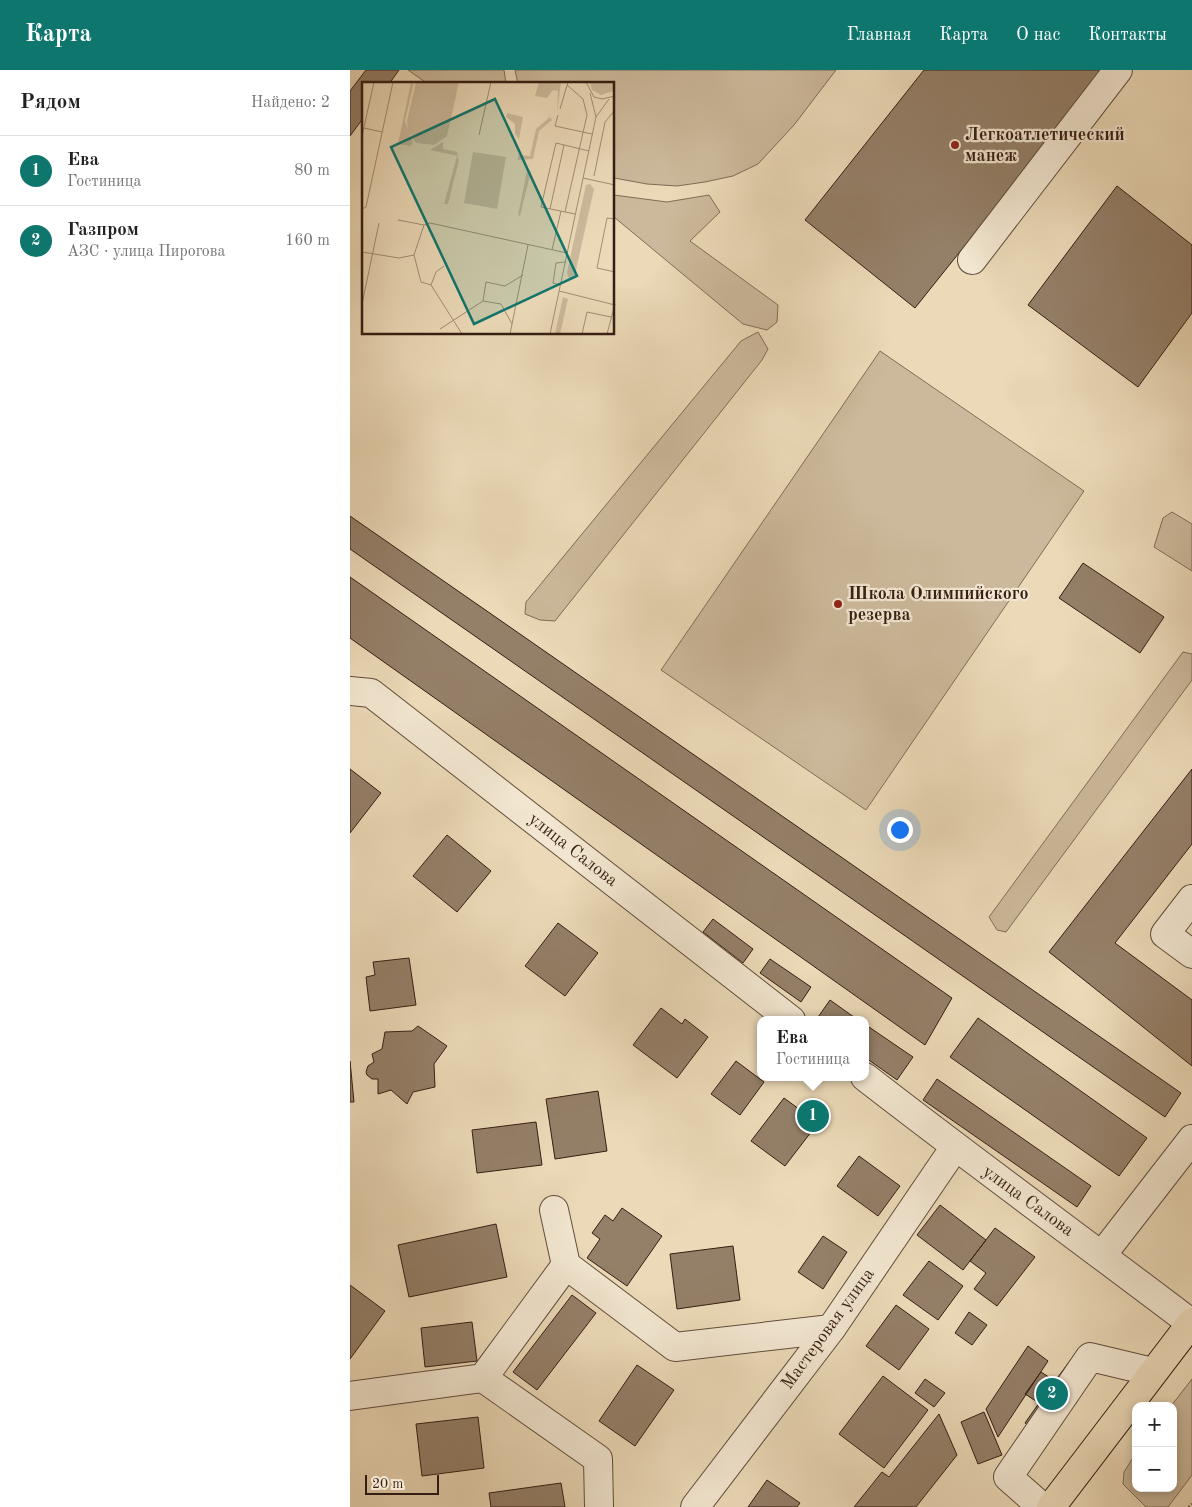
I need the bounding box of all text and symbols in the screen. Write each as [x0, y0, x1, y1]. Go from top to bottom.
text: Карта [25, 23, 92, 47]
text: Главная [847, 26, 911, 44]
text: Карта [939, 26, 988, 44]
text: О нас [1016, 26, 1060, 44]
text: Контакты [1088, 26, 1167, 44]
inset map [362, 82, 615, 335]
text: Рядом [20, 92, 81, 113]
text: Найдено: 2 [251, 95, 330, 111]
place label: Легкоатлетический манеж [965, 126, 1125, 165]
marker: Легкоатлетический манеж [949, 139, 961, 151]
text: Ева [67, 151, 99, 170]
text: 1 [31, 163, 41, 179]
text: 80 m [294, 163, 330, 179]
text: Гостиница [67, 174, 141, 190]
text: Газпром [67, 221, 139, 240]
text: 2 [31, 233, 41, 249]
text: 160 m [285, 233, 330, 249]
text: АЗС · улица Пирогова [67, 244, 225, 260]
place label: Школа Олимпийского резерва [848, 585, 1029, 624]
marker: Школа Олимпийского резерва [832, 598, 844, 610]
street label: улица Салова [525, 810, 621, 890]
your location [887, 817, 913, 843]
popup [757, 1016, 869, 1081]
text: Ева [776, 1029, 808, 1048]
text: Гостиница [776, 1052, 850, 1068]
pin: 1 [797, 1097, 829, 1135]
street label: улица Салова [979, 1162, 1077, 1240]
street label: Мастеровая улица [778, 1265, 878, 1393]
pin: 2 [1036, 1375, 1068, 1413]
map controls [1132, 1402, 1177, 1492]
button: + [1132, 1402, 1177, 1447]
button: − [1132, 1447, 1177, 1492]
scale bar [365, 1472, 439, 1495]
text: 20 m [372, 1477, 403, 1491]

